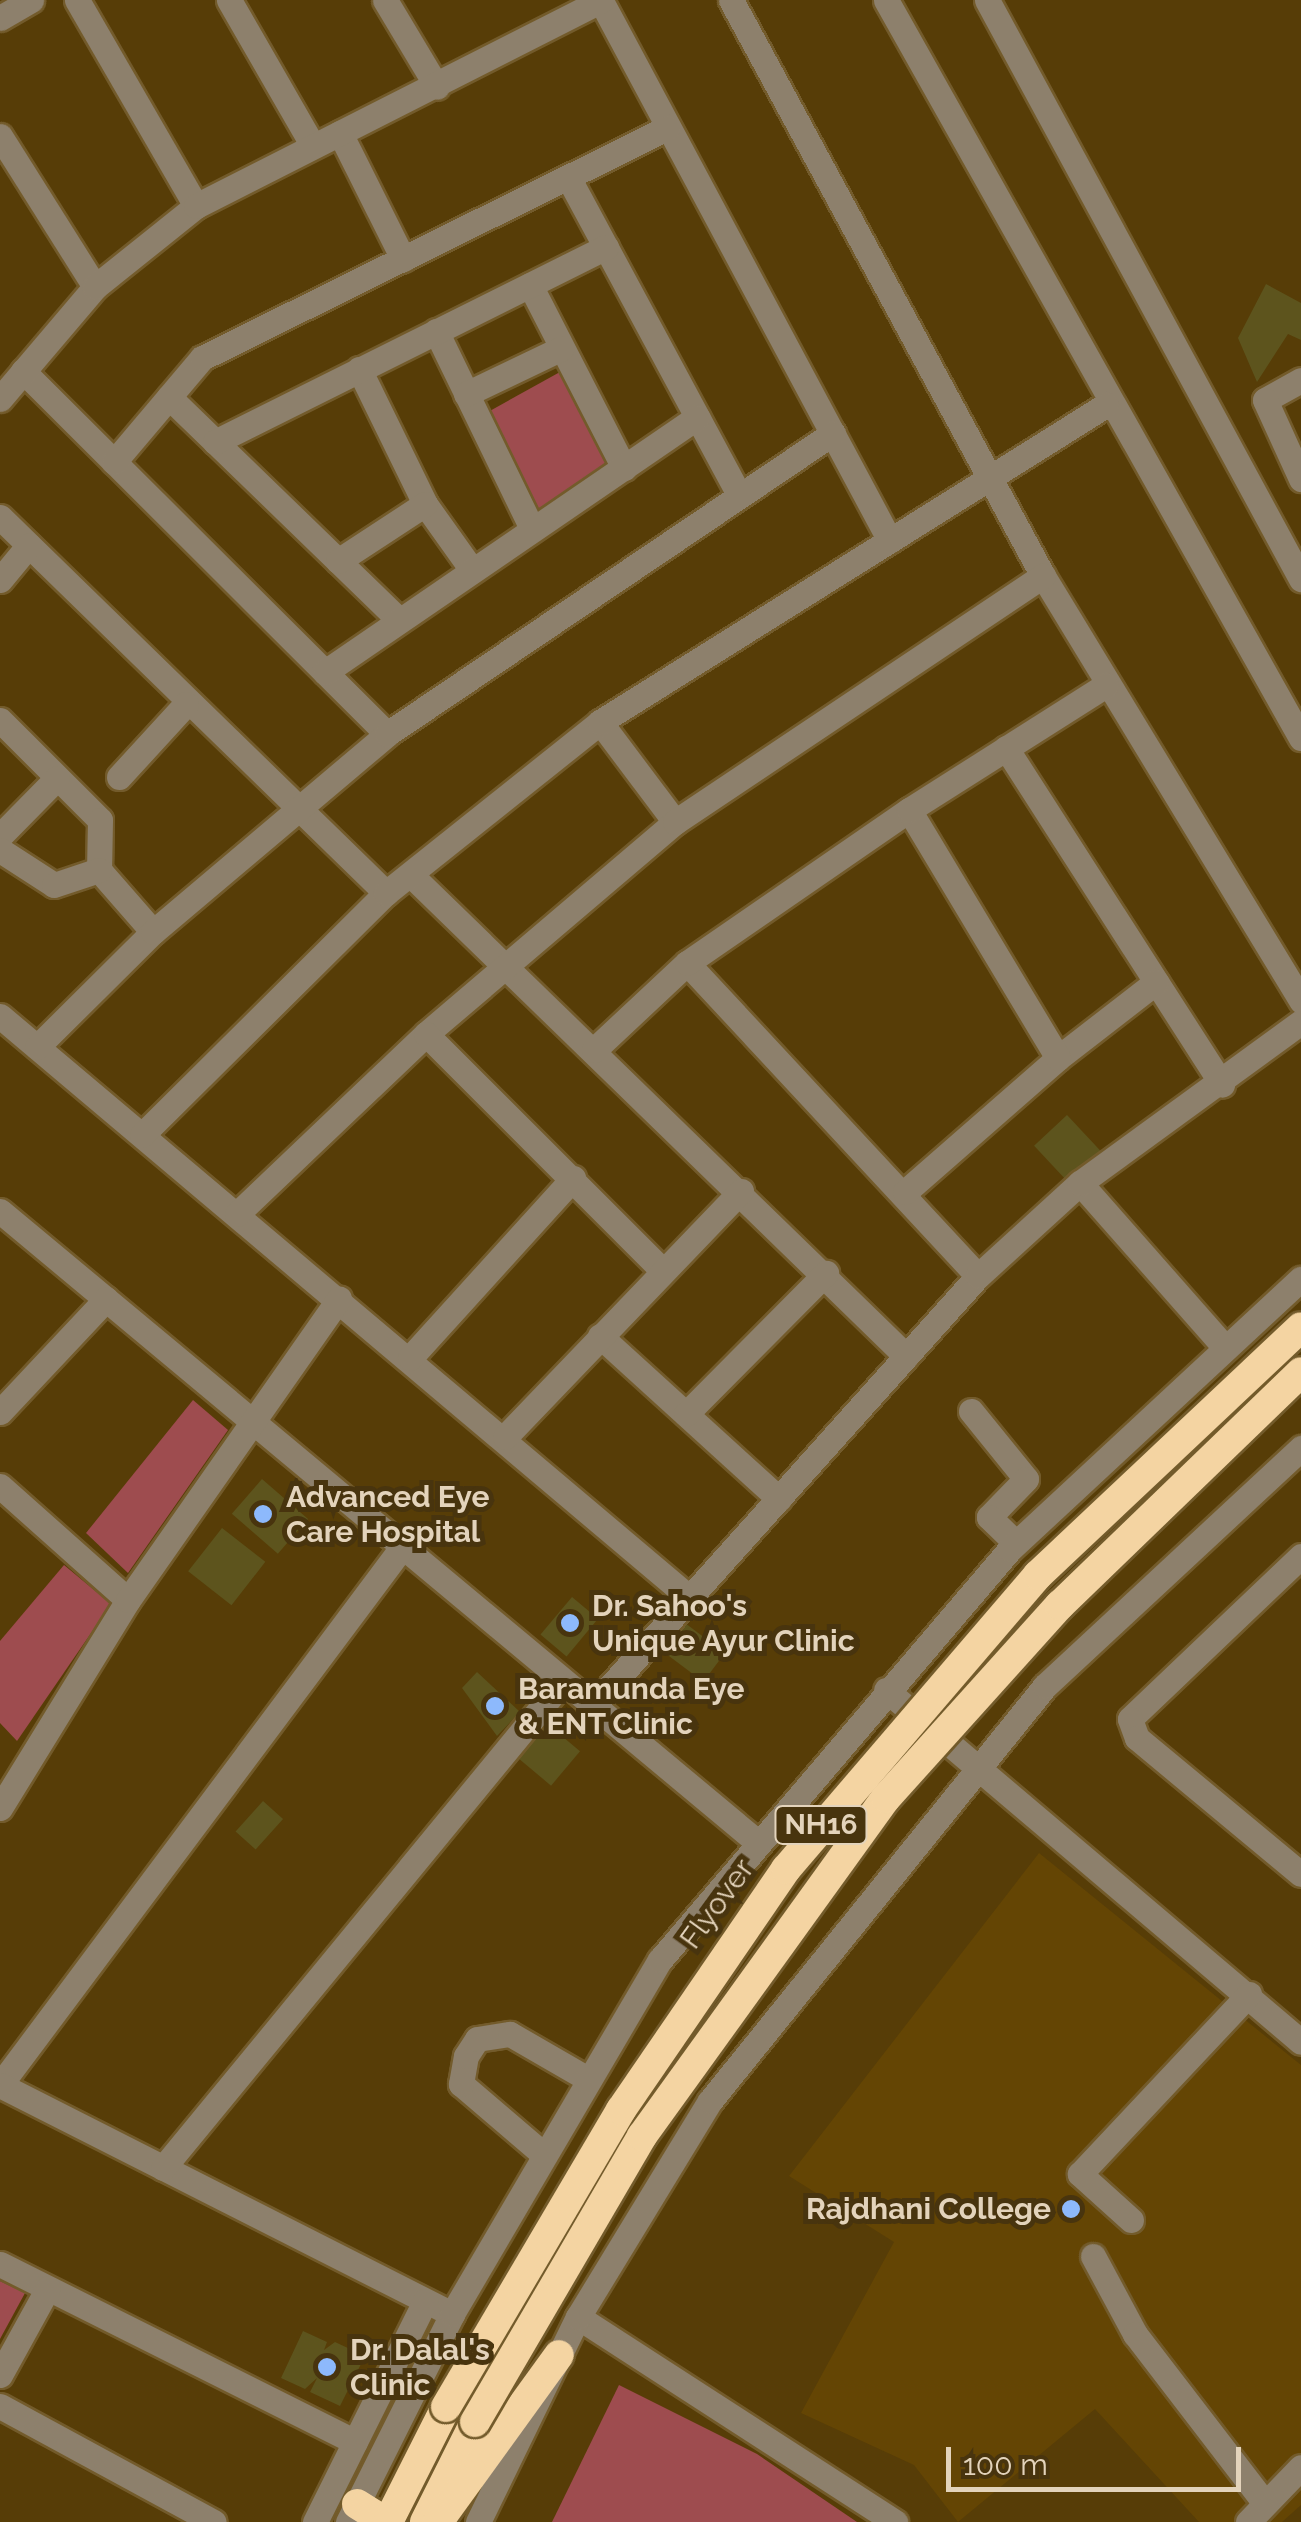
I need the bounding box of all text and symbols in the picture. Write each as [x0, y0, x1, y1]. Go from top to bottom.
place label: Advanced Eye Care Hospital [286, 1479, 489, 1550]
marker: Advanced Eye Care Hospital [250, 1501, 276, 1527]
place label: Dr. Sahoo's Unique Ayur Clinic [592, 1588, 856, 1658]
marker: Dr. Sahoo's Unique Ayur Clinic [557, 1610, 583, 1636]
place label: Baramunda Eye & ENT Clinic [518, 1671, 744, 1742]
marker: Baramunda Eye & ENT Clinic [482, 1693, 508, 1719]
road number: NH16 [774, 1802, 868, 1848]
street label: Flyover [672, 1852, 762, 1956]
place label: Rajdhani College [806, 2191, 1051, 2227]
marker: Rajdhani College [1060, 2198, 1082, 2220]
place label: Dr. Dalal's Clinic [350, 2332, 490, 2402]
marker: Dr. Dalal's Clinic [314, 2354, 340, 2380]
scale bar [951, 2427, 1246, 2489]
text: 100 m [963, 2447, 1048, 2482]

